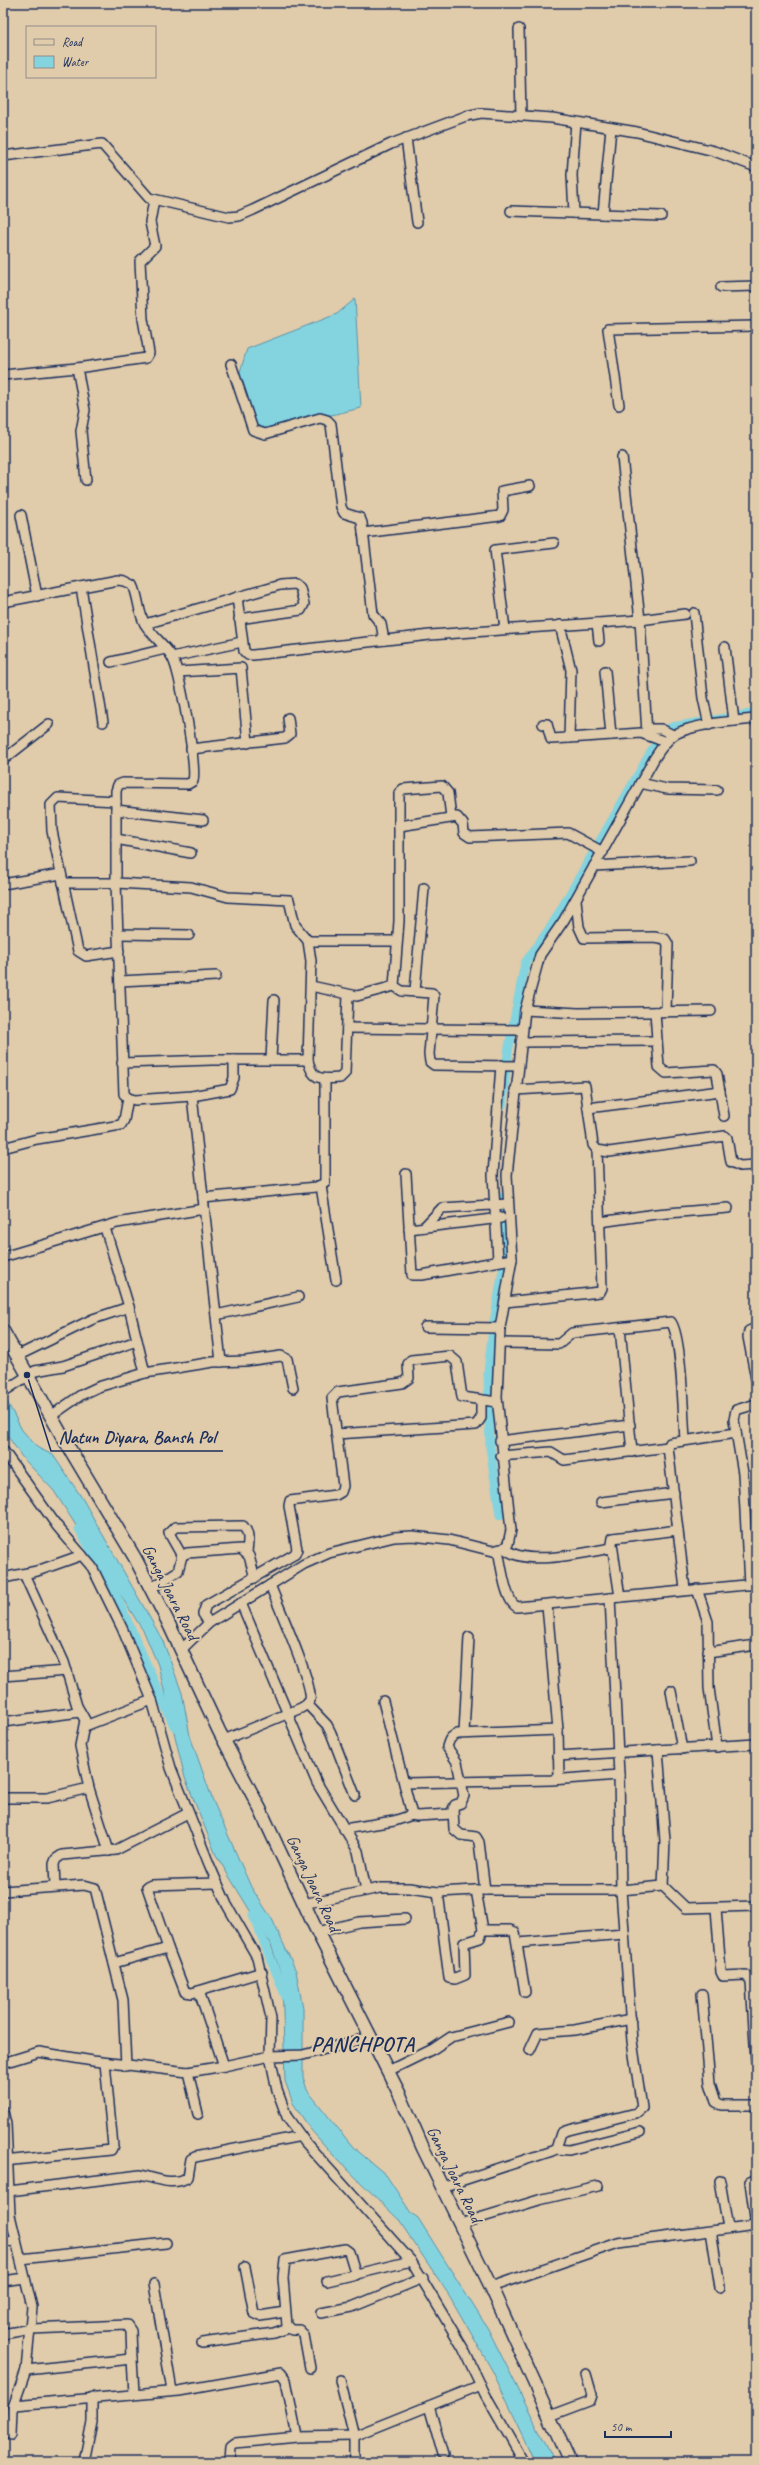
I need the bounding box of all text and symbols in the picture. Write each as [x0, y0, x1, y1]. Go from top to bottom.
legend [26, 26, 156, 78]
text: Road [62, 34, 84, 50]
text: Water [62, 54, 90, 70]
callout: Natun Diyara, Bansh Pol [51, 1421, 223, 1451]
text: Natun Diyara, Bansh Pol [59, 1426, 219, 1448]
street label: Ganga Joara Road [137, 1541, 205, 1646]
street label: Ganga Joara Road [282, 1831, 346, 1937]
district label: PANCHPOTA [311, 2031, 415, 2057]
street label: Ganga Joara Road [422, 2123, 488, 2228]
scale bar [605, 2413, 671, 2439]
text: 50 m [611, 2419, 633, 2435]

